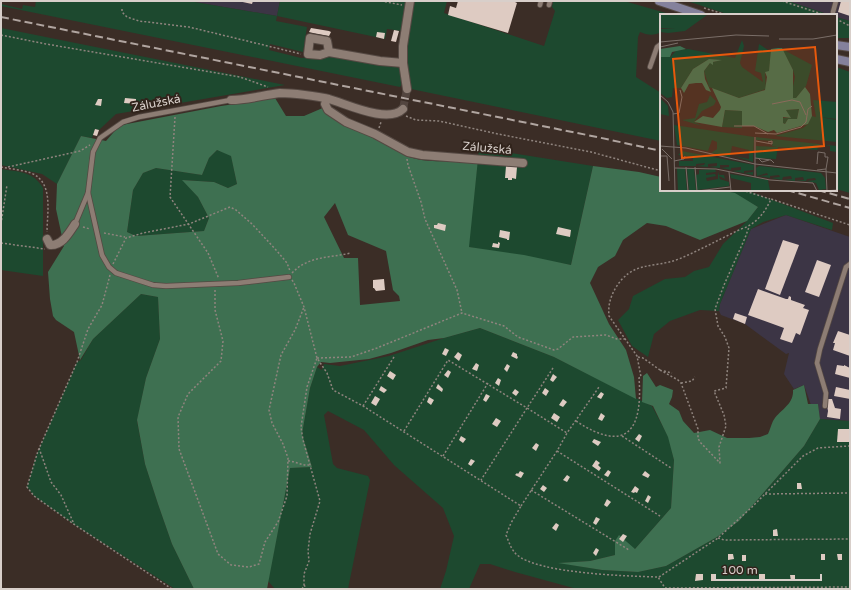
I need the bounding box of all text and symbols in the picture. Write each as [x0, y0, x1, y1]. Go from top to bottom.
inset map [660, 14, 837, 191]
street label: Zálužská [130, 91, 182, 115]
street label: Zálužská [462, 139, 512, 157]
scale bar [715, 556, 821, 582]
text: 100 m [721, 563, 758, 577]

